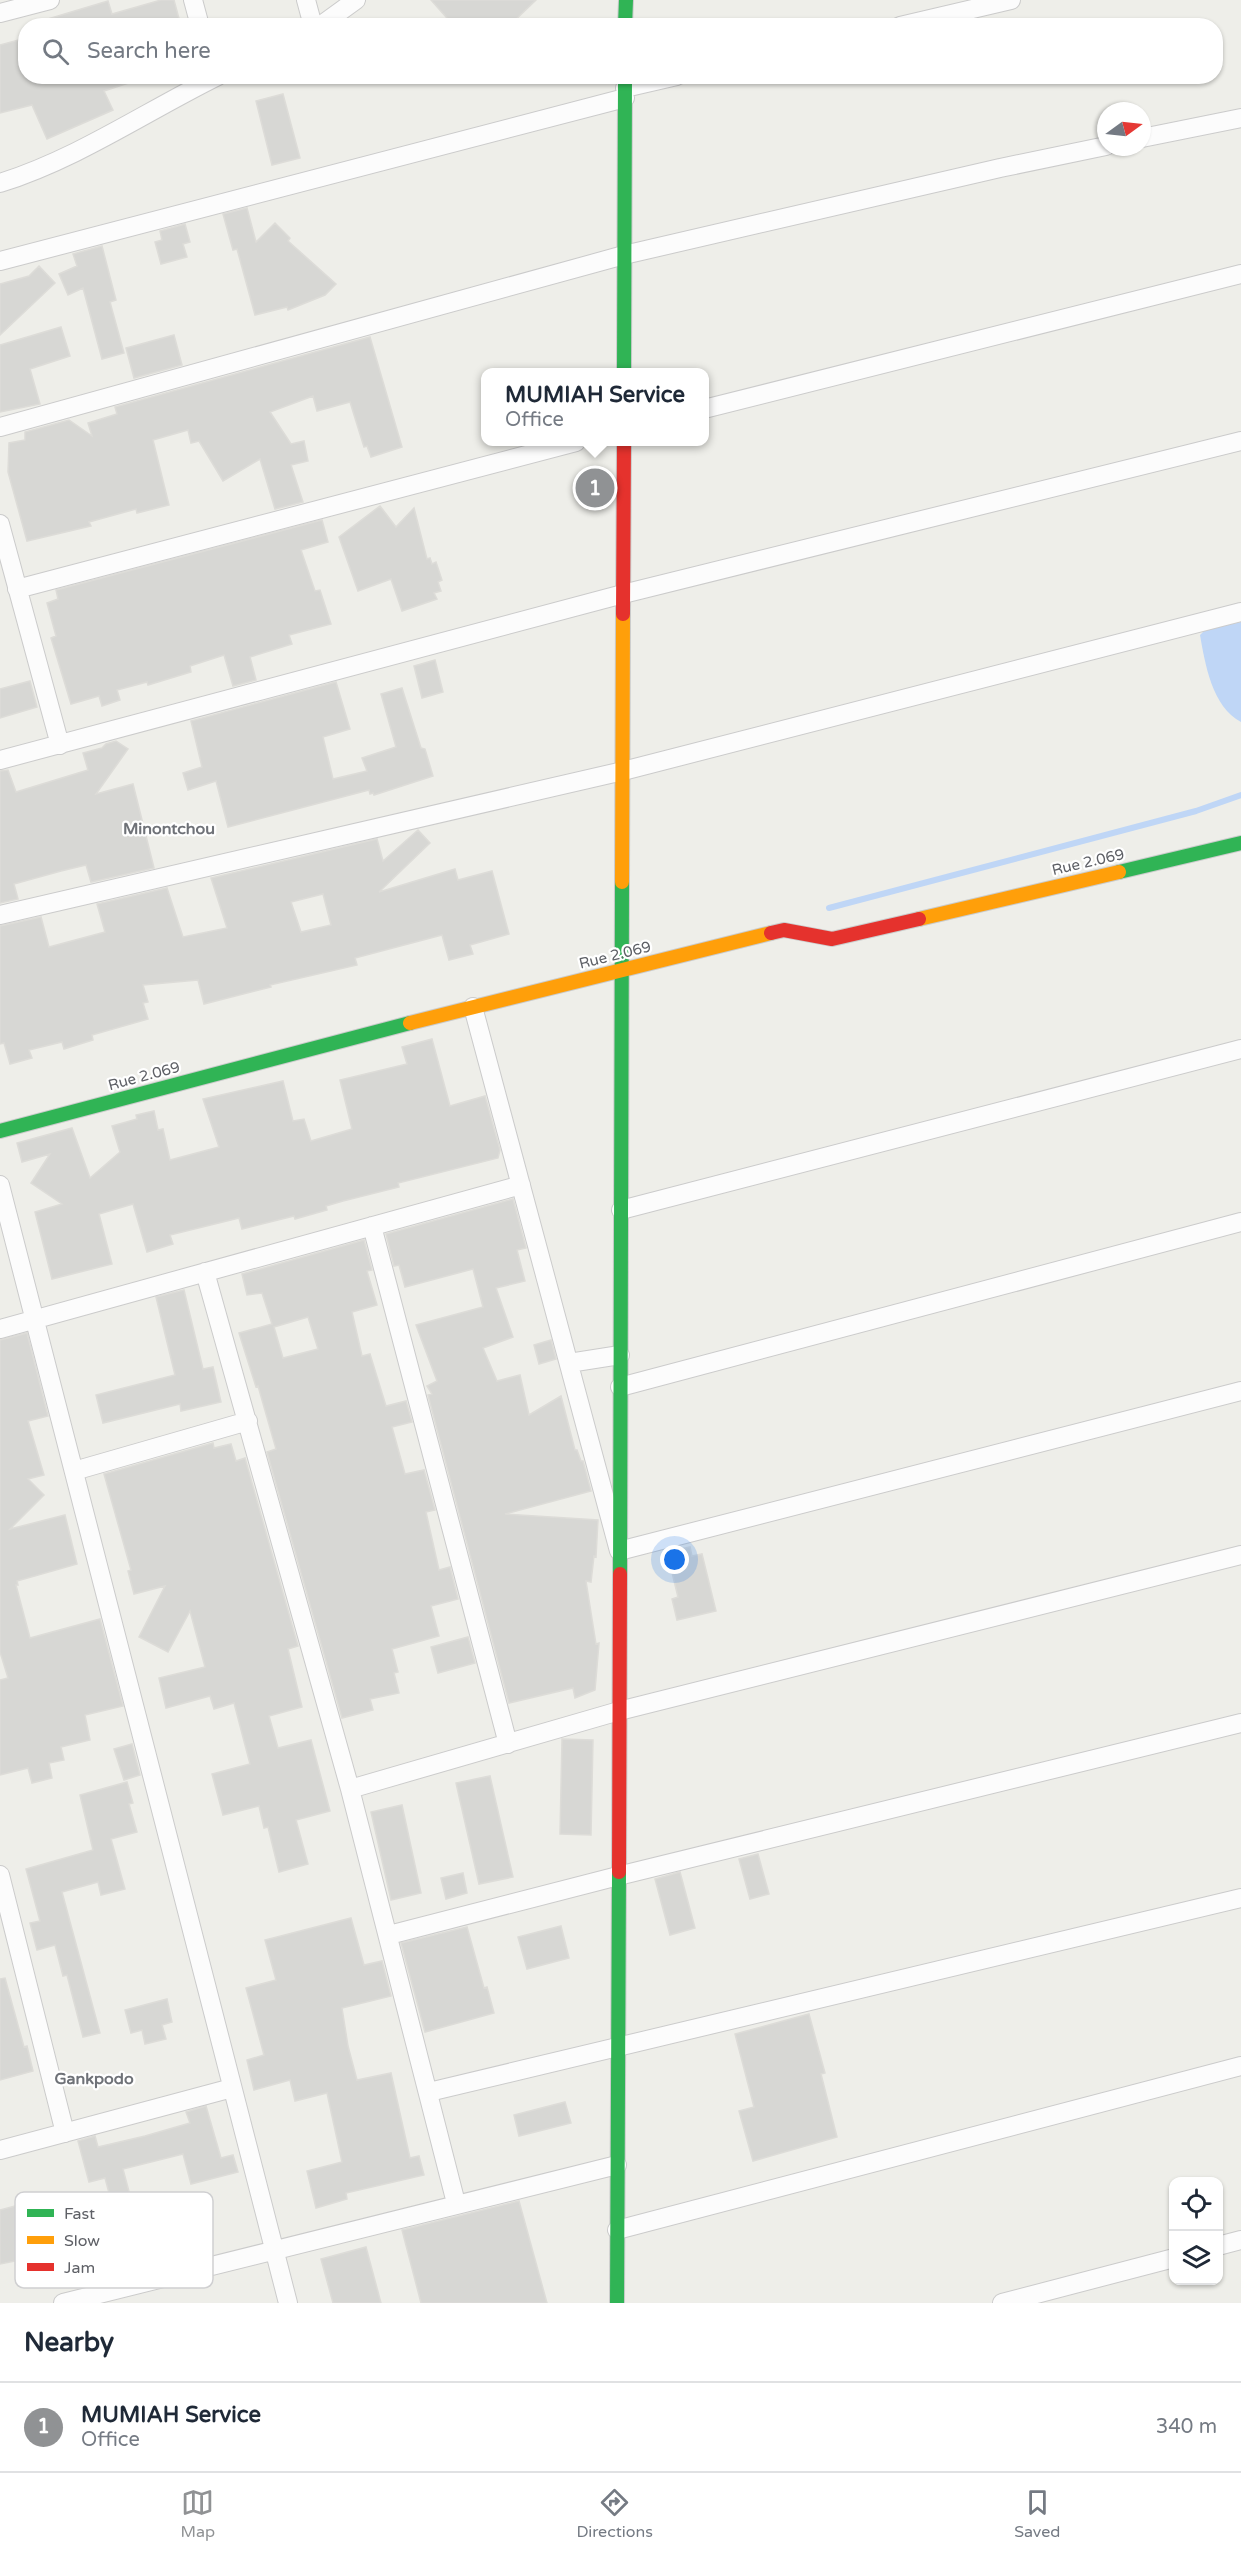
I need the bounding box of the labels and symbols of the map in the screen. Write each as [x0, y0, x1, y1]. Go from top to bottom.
north arrow [1097, 102, 1151, 156]
pin: 1 [576, 466, 614, 510]
district label: Minontchou [123, 819, 215, 839]
street label: Rue 2.069 [1050, 845, 1126, 879]
street label: Rue 2.069 [577, 937, 653, 973]
street label: Rue 2.069 [106, 1058, 182, 1094]
your location [660, 1545, 689, 1574]
district label: Gankpodo [54, 2069, 134, 2089]
legend [15, 2192, 213, 2288]
text: Fast [64, 2204, 95, 2224]
text: Slow [64, 2231, 100, 2251]
text: Jam [64, 2258, 95, 2278]

